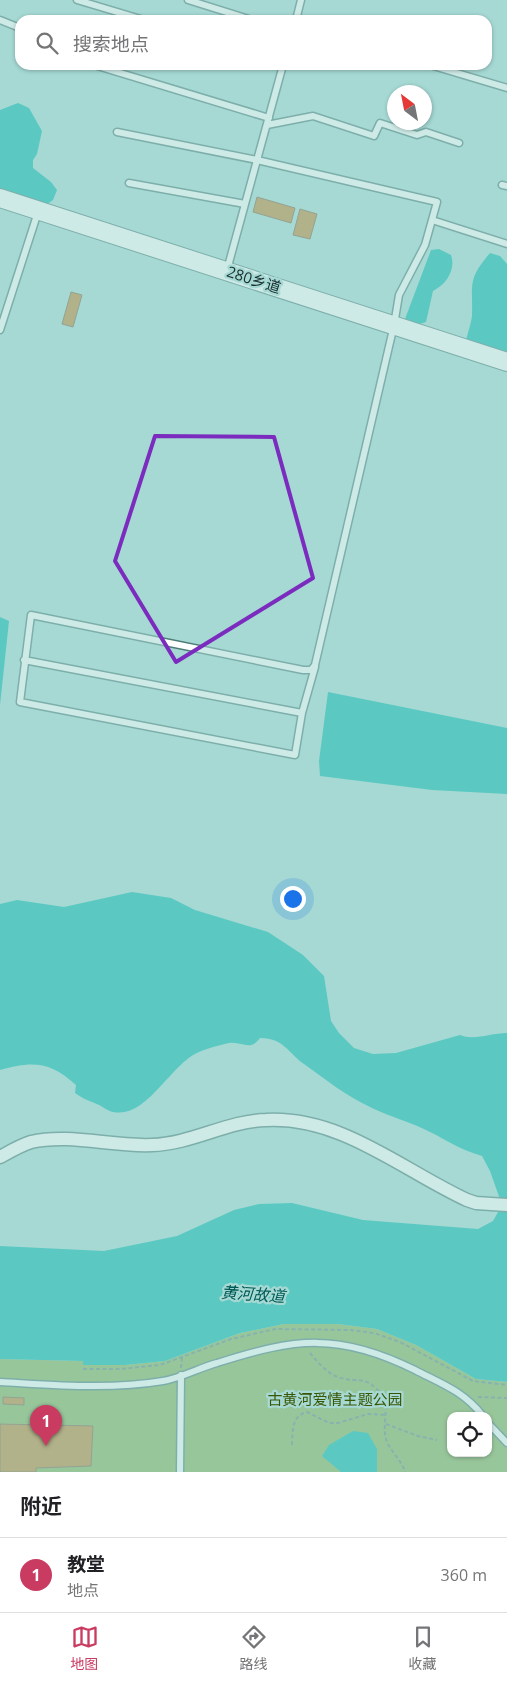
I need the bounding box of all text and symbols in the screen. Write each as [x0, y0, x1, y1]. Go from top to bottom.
search box [15, 15, 492, 70]
icon: search [33, 29, 61, 57]
text: 搜索地点 [73, 31, 149, 57]
north arrow [387, 85, 432, 130]
street label: 280乡道 [224, 261, 284, 297]
your location [280, 886, 306, 912]
water label: 黄河故道 [220, 1281, 288, 1307]
park label: 古黄河爱情主题公园 [267, 1389, 403, 1409]
pin: 1 [30, 1405, 62, 1446]
map controls [447, 1412, 492, 1457]
button: locate [447, 1412, 492, 1457]
text: 附近 [20, 1492, 62, 1520]
text: 教堂 [67, 1551, 105, 1577]
text: 1 [31, 1564, 41, 1586]
text: 360 m [441, 1564, 487, 1586]
text: 地点 [67, 1579, 99, 1601]
tab: 地图 [71, 1623, 99, 1673]
tab: 路线 [240, 1623, 268, 1673]
tab: 收藏 [409, 1623, 437, 1673]

